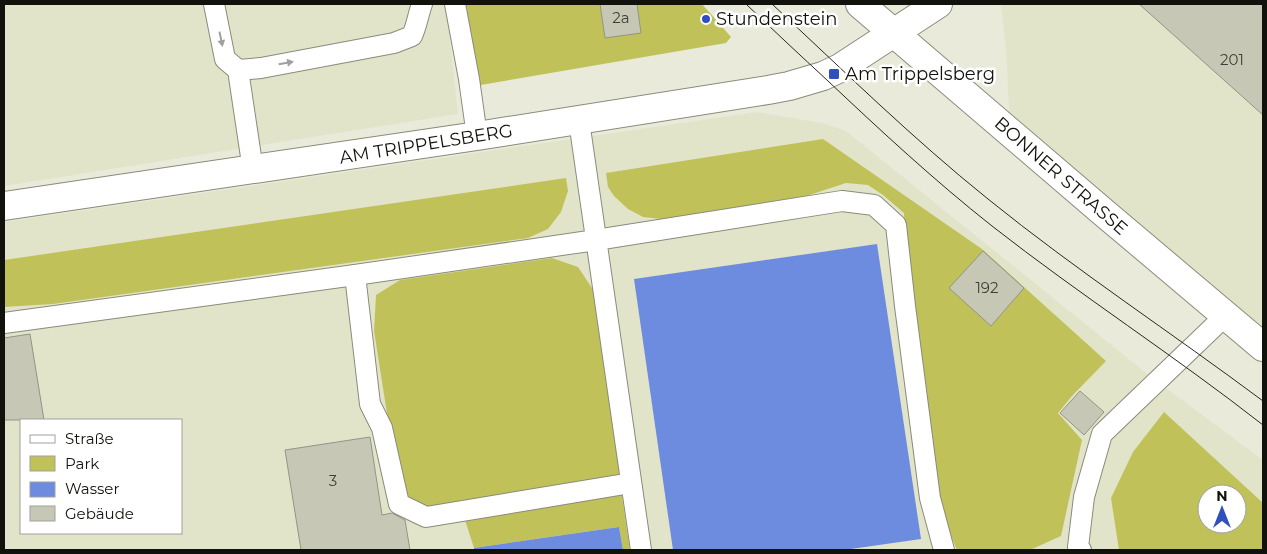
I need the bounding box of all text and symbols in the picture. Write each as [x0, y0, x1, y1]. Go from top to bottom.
house number: 2a [612, 8, 630, 27]
place label: Stundenstein [716, 8, 838, 30]
marker: Stundenstein [700, 13, 712, 25]
one-way arrow [217, 32, 225, 47]
house number: 201 [1220, 50, 1244, 69]
one-way arrow [279, 59, 294, 67]
place label: Am Trippelsberg [845, 63, 995, 85]
marker: Am Trippelsberg [827, 67, 841, 81]
street label: BONNER STRASSE [990, 112, 1132, 240]
street label: AM TRIPPELSBERG [338, 119, 514, 169]
house number: 192 [975, 278, 999, 297]
legend [20, 419, 182, 534]
text: Straße [65, 429, 114, 448]
text: Park [65, 454, 99, 473]
house number: 3 [329, 471, 337, 490]
text: Wasser [65, 479, 119, 498]
north arrow [1197, 484, 1247, 534]
text: N [1216, 487, 1228, 505]
text: Gebäude [65, 504, 134, 523]

